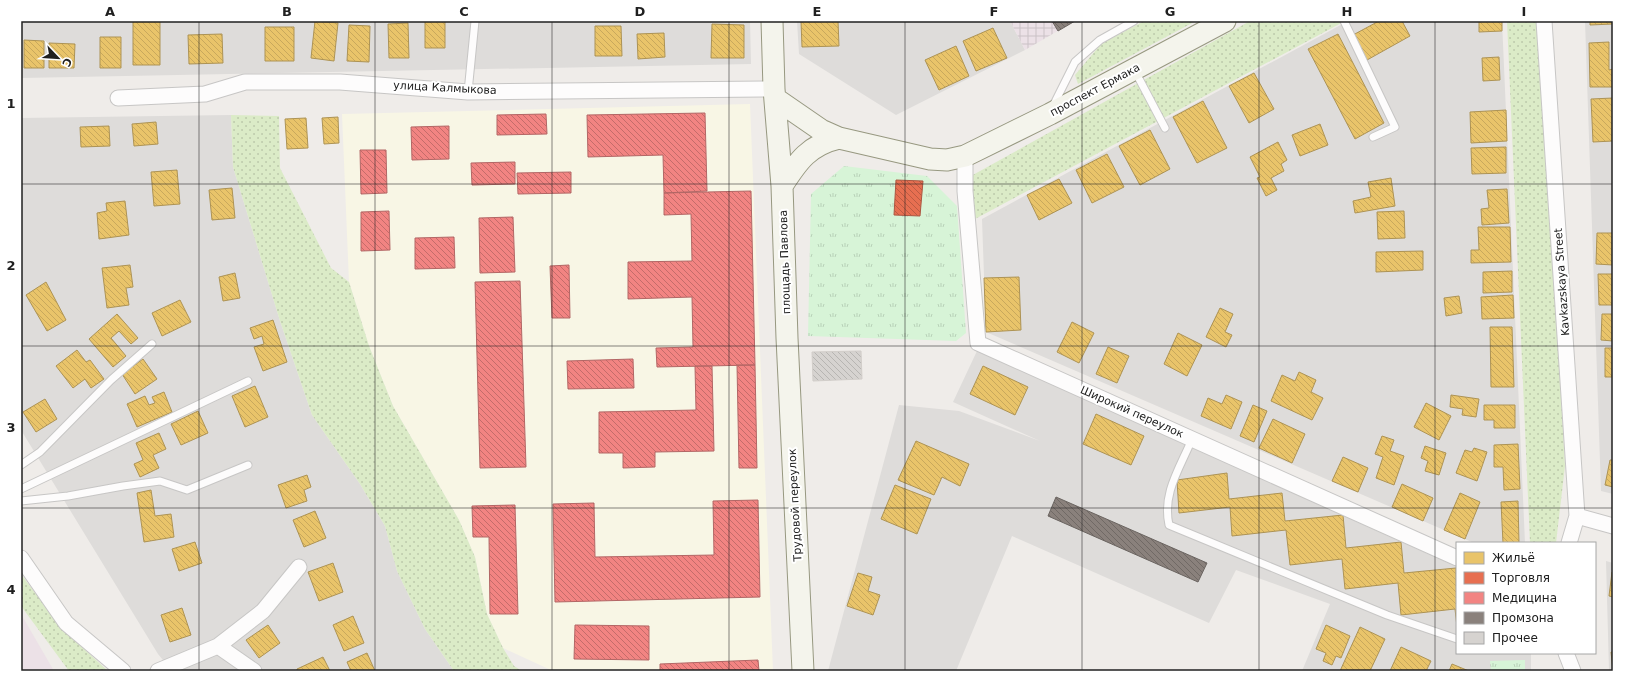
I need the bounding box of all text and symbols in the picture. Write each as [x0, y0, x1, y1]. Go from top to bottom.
text: A [105, 4, 115, 19]
text: B [282, 4, 292, 19]
text: C [459, 4, 469, 19]
text: D [635, 4, 646, 19]
text: E [813, 4, 821, 19]
text: F [990, 4, 998, 19]
text: G [1165, 4, 1175, 19]
text: H [1342, 4, 1352, 19]
text: I [1522, 4, 1526, 19]
north arrow [38, 38, 78, 78]
text: С [59, 56, 74, 68]
street label: проспект Ермака [1048, 61, 1142, 119]
street label: улица Калмыкова [393, 79, 497, 97]
text: 1 [6, 96, 16, 111]
street label: площадь Павлова [777, 210, 793, 314]
street label: Kavkazskaya Street [1552, 227, 1572, 336]
text: 2 [6, 258, 16, 273]
street label: Широкий переулок [1078, 383, 1186, 441]
text: 3 [6, 420, 16, 435]
street label: Трудовой переулок [786, 448, 805, 563]
legend [1456, 542, 1596, 654]
text: Жильё [1492, 551, 1535, 565]
text: Торговля [1491, 571, 1550, 585]
text: 4 [6, 582, 16, 597]
text: Медицина [1492, 591, 1557, 605]
text: Промзона [1492, 611, 1554, 625]
text: Прочее [1492, 631, 1538, 645]

